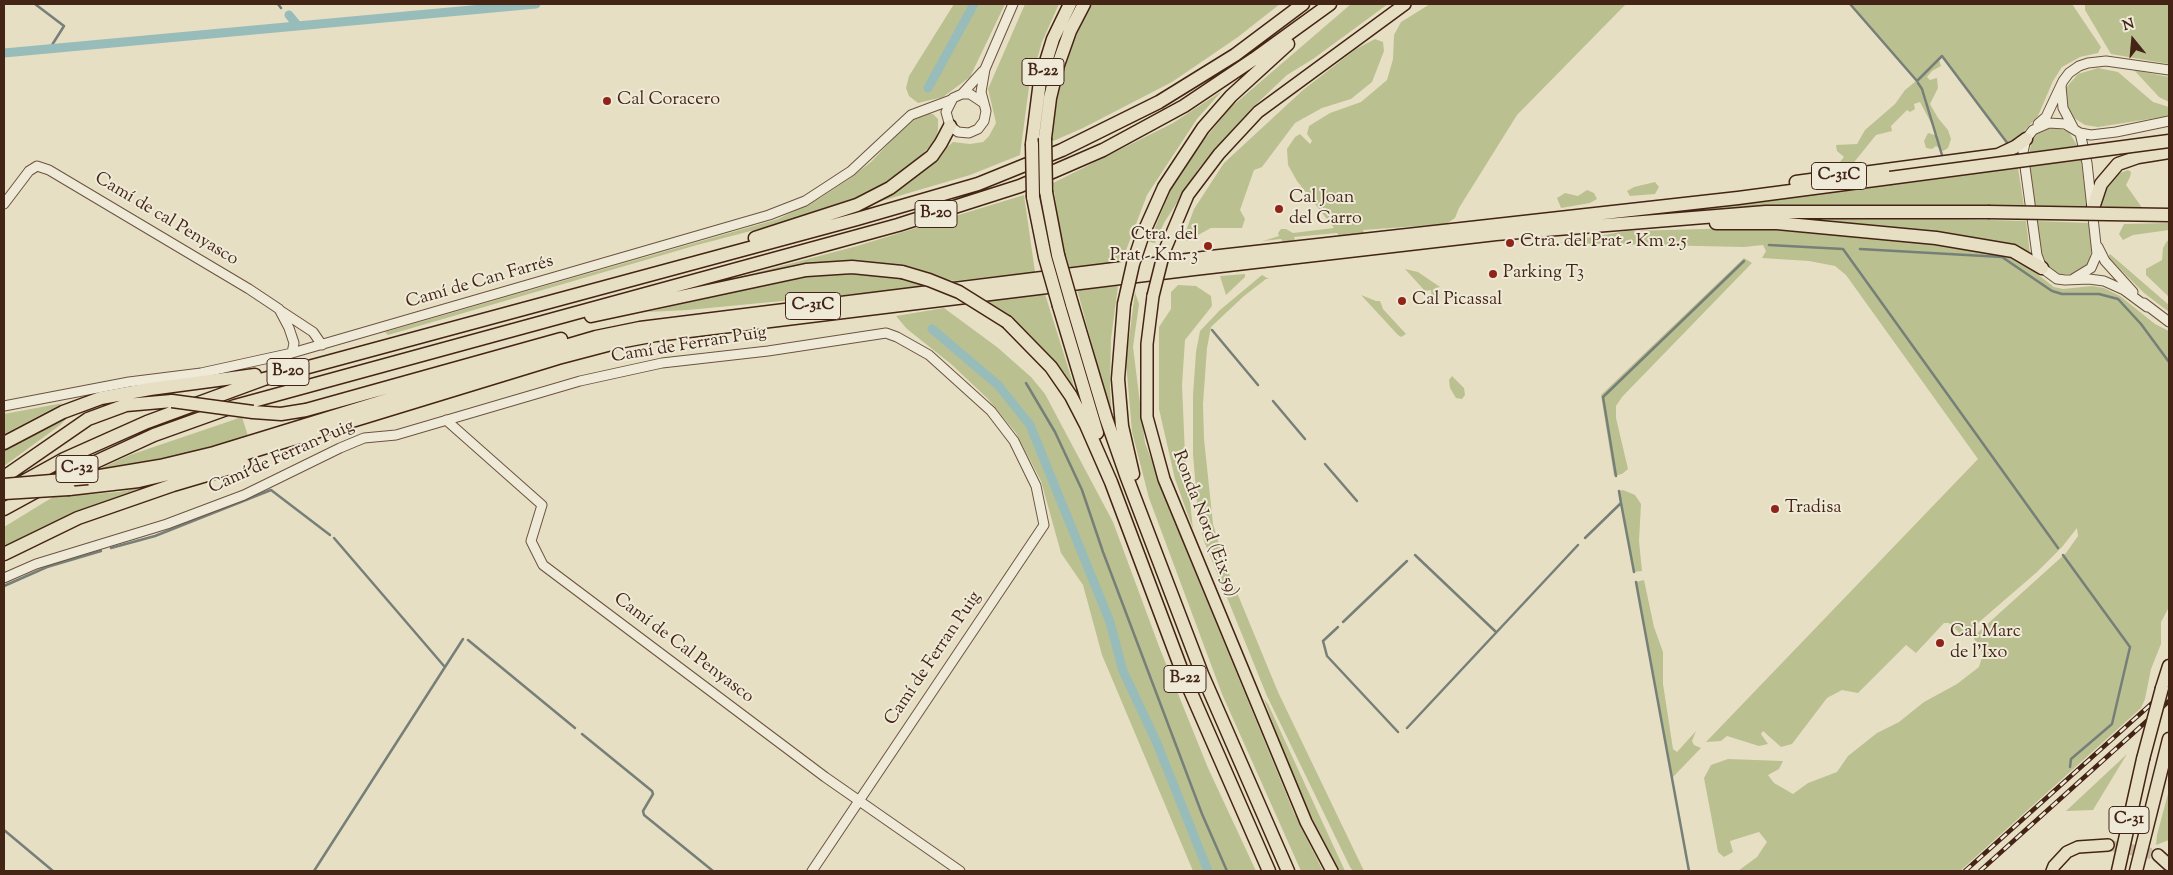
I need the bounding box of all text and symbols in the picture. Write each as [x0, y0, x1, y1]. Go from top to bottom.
text: N [2120, 14, 2137, 37]
north arrow [2108, 15, 2158, 65]
road number: B-22 [1022, 58, 1064, 86]
place label: Cal Coracero [617, 90, 720, 112]
marker: Cal Coracero [601, 95, 613, 107]
road number: C-31C [1812, 162, 1866, 190]
street label: Camí de cal Penyasco [90, 168, 242, 272]
place label: Cal Joan del Carro [1289, 188, 1362, 230]
road number: B-20 [915, 200, 957, 228]
marker: Cal Joan del Carro [1273, 203, 1285, 215]
place label: Ctra. del Prat - Km. 3 [1110, 225, 1198, 268]
place label: Ctra. del Prat - Km 2.5 [1520, 232, 1687, 254]
marker: Ctra. del Prat - Km 2.5 [1504, 237, 1516, 249]
marker: Ctra. del Prat - Km. 3 [1202, 240, 1214, 252]
street label: Camí de Can Farrés [404, 252, 556, 314]
place label: Parking T3 [1503, 263, 1584, 285]
marker: Parking T3 [1487, 268, 1499, 280]
place label: Cal Picassal [1412, 290, 1502, 312]
road number: C-31C [786, 292, 840, 320]
marker: Cal Picassal [1396, 295, 1408, 307]
street label: Camí de Ferran Puig [610, 323, 768, 369]
road number: B-20 [267, 358, 309, 386]
street label: Camí de Ferran Puig [206, 416, 358, 500]
street label: Ronda Nord (Eix 59) [1166, 448, 1242, 600]
road number: C-32 [56, 456, 98, 482]
place label: Tradisa [1785, 498, 1842, 520]
marker: Tradisa [1769, 503, 1781, 515]
street label: Camí de Ferran Puig [881, 588, 987, 730]
street label: Camí de Cal Penyasco [609, 589, 757, 709]
place label: Cal Marc de l'Ixo [1950, 622, 2021, 664]
marker: Cal Marc de l'Ixo [1934, 637, 1946, 649]
road number: B-22 [1164, 666, 1206, 692]
road number: C-31 [2109, 806, 2149, 834]

